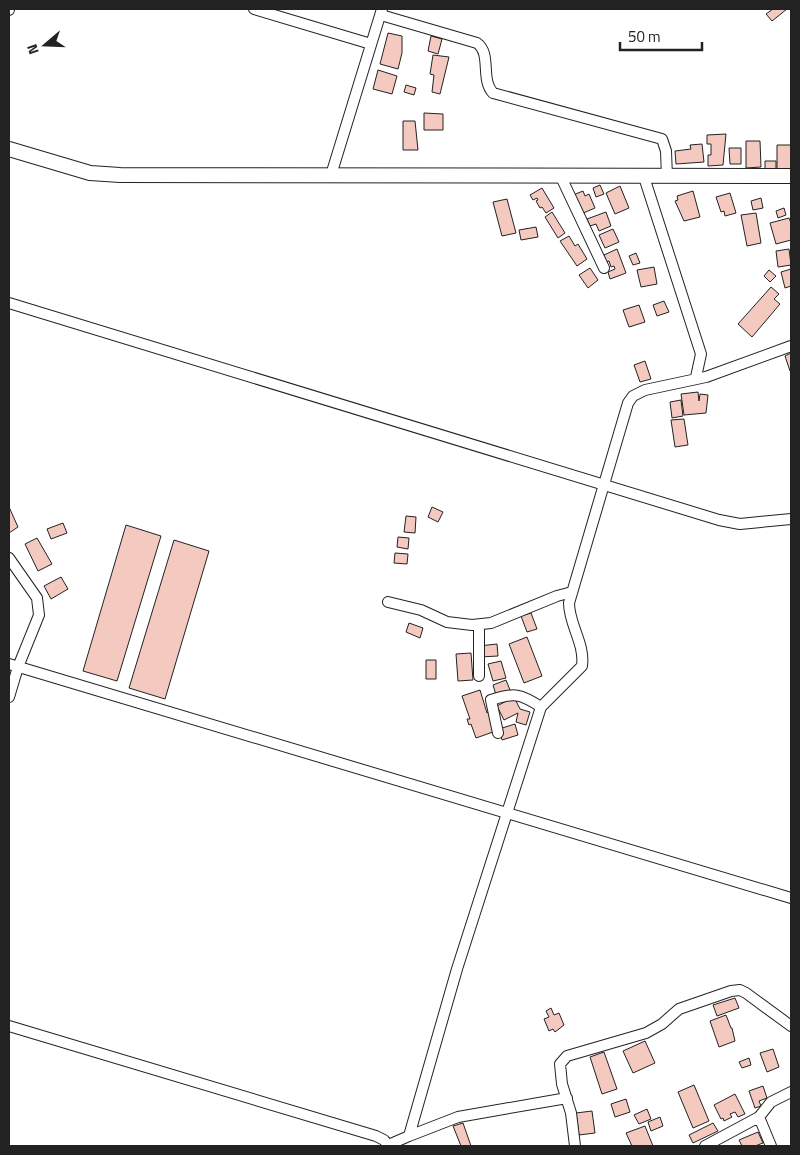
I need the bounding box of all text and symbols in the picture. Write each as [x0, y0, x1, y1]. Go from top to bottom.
north arrow [20, 20, 70, 70]
scale bar [620, 20, 702, 52]
text: 50 m [628, 25, 661, 48]
text: N [21, 41, 44, 57]

